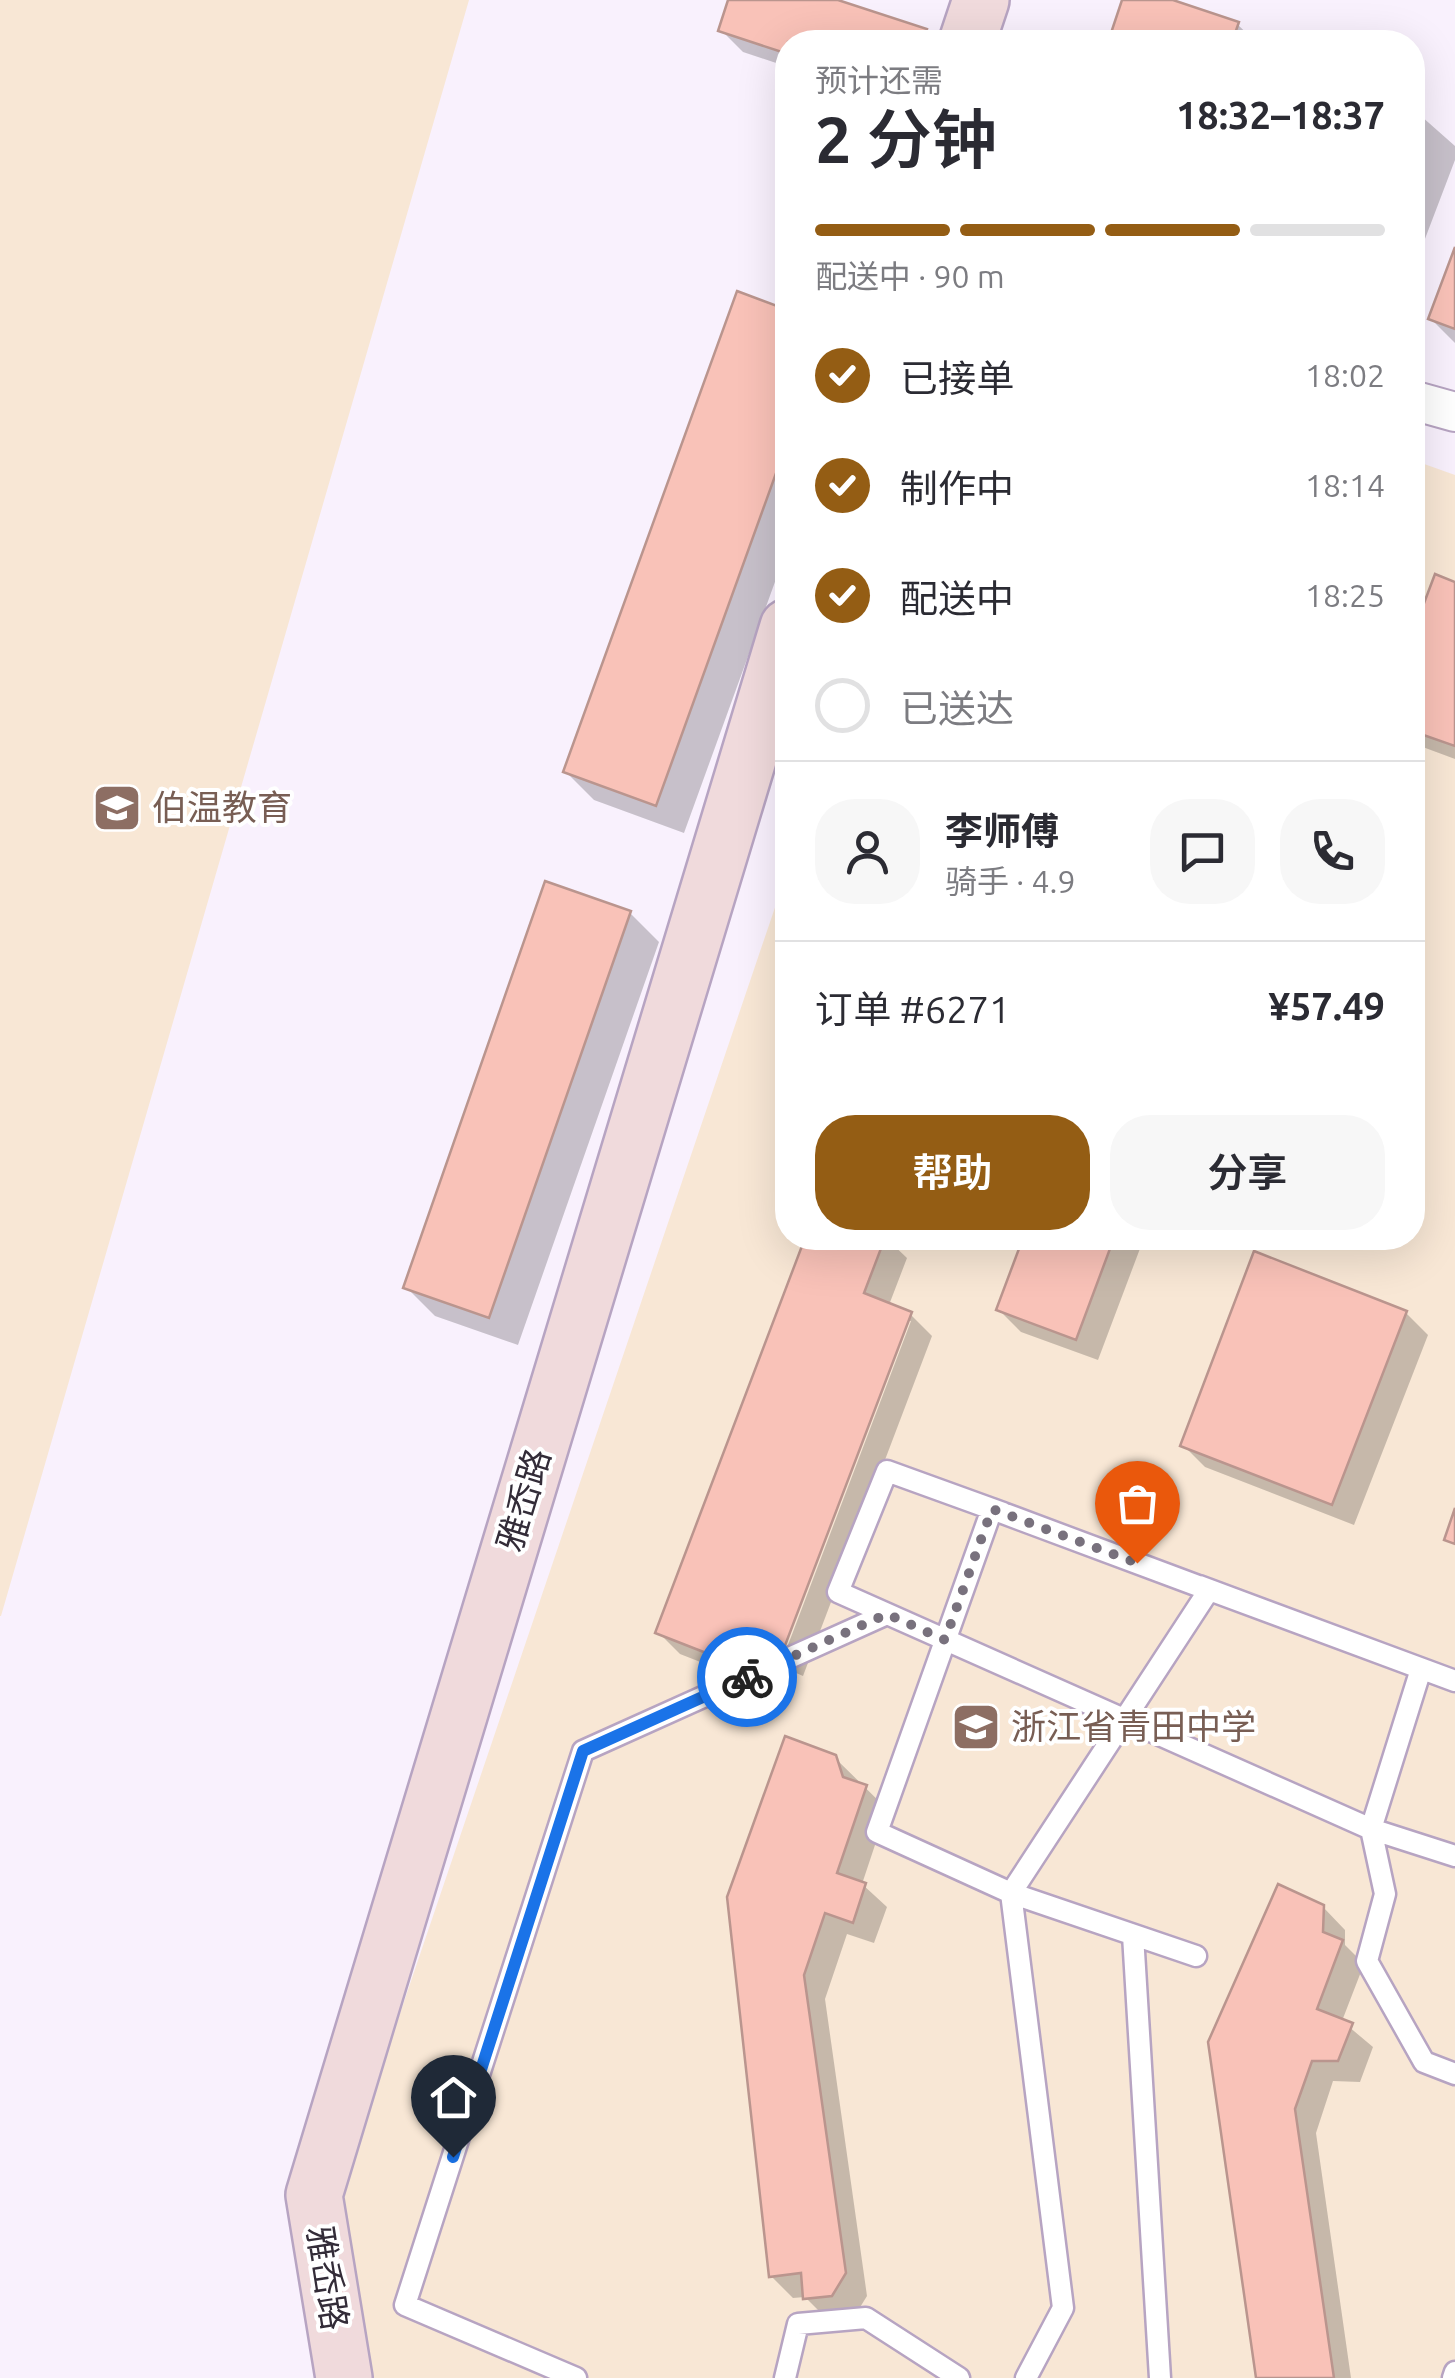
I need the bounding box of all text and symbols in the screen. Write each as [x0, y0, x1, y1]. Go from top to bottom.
text: 预计还需 [815, 62, 943, 98]
text: 18:32–18:37 [1176, 94, 1385, 136]
text: 2 分钟 [815, 102, 997, 175]
text: 配送中 · 90 m [815, 258, 1005, 294]
icon: check [815, 348, 870, 403]
text: 已接单 [900, 357, 1014, 399]
text: 18:02 [1305, 357, 1385, 393]
icon: check [815, 458, 870, 513]
text: 制作中 [900, 467, 1014, 509]
text: 18:14 [1305, 467, 1385, 503]
icon: check [815, 568, 870, 623]
text: 配送中 [900, 577, 1014, 619]
text: 18:25 [1305, 577, 1385, 613]
text: 已送达 [900, 687, 1014, 729]
school or university icon: 伯温教育 [91, 782, 143, 834]
place label: 伯温教育 [152, 787, 292, 827]
button: person [815, 799, 920, 904]
button: chat [1150, 799, 1255, 904]
button: phone [1280, 799, 1385, 904]
text: 李师傅 [945, 810, 1059, 852]
text: 骑手 · 4.9 [945, 863, 1076, 899]
text: ¥57.49 [1268, 985, 1385, 1027]
text: 订单 #6271 [815, 988, 1010, 1030]
button: 帮助 [815, 1115, 1090, 1230]
button: 分享 [1110, 1115, 1385, 1230]
street label: 雅岙路 [489, 1444, 558, 1556]
pin [1095, 1461, 1180, 1564]
icon: bag [1110, 1476, 1165, 1531]
courier [697, 1627, 797, 1727]
icon: bike [720, 1650, 775, 1705]
school or university icon: 浙江省青田中学 [950, 1701, 1002, 1753]
place label: 浙江省青田中学 [1011, 1706, 1256, 1746]
pin [411, 2055, 496, 2158]
icon: home [426, 2070, 481, 2125]
street label: 雅岙路 [300, 2223, 356, 2333]

